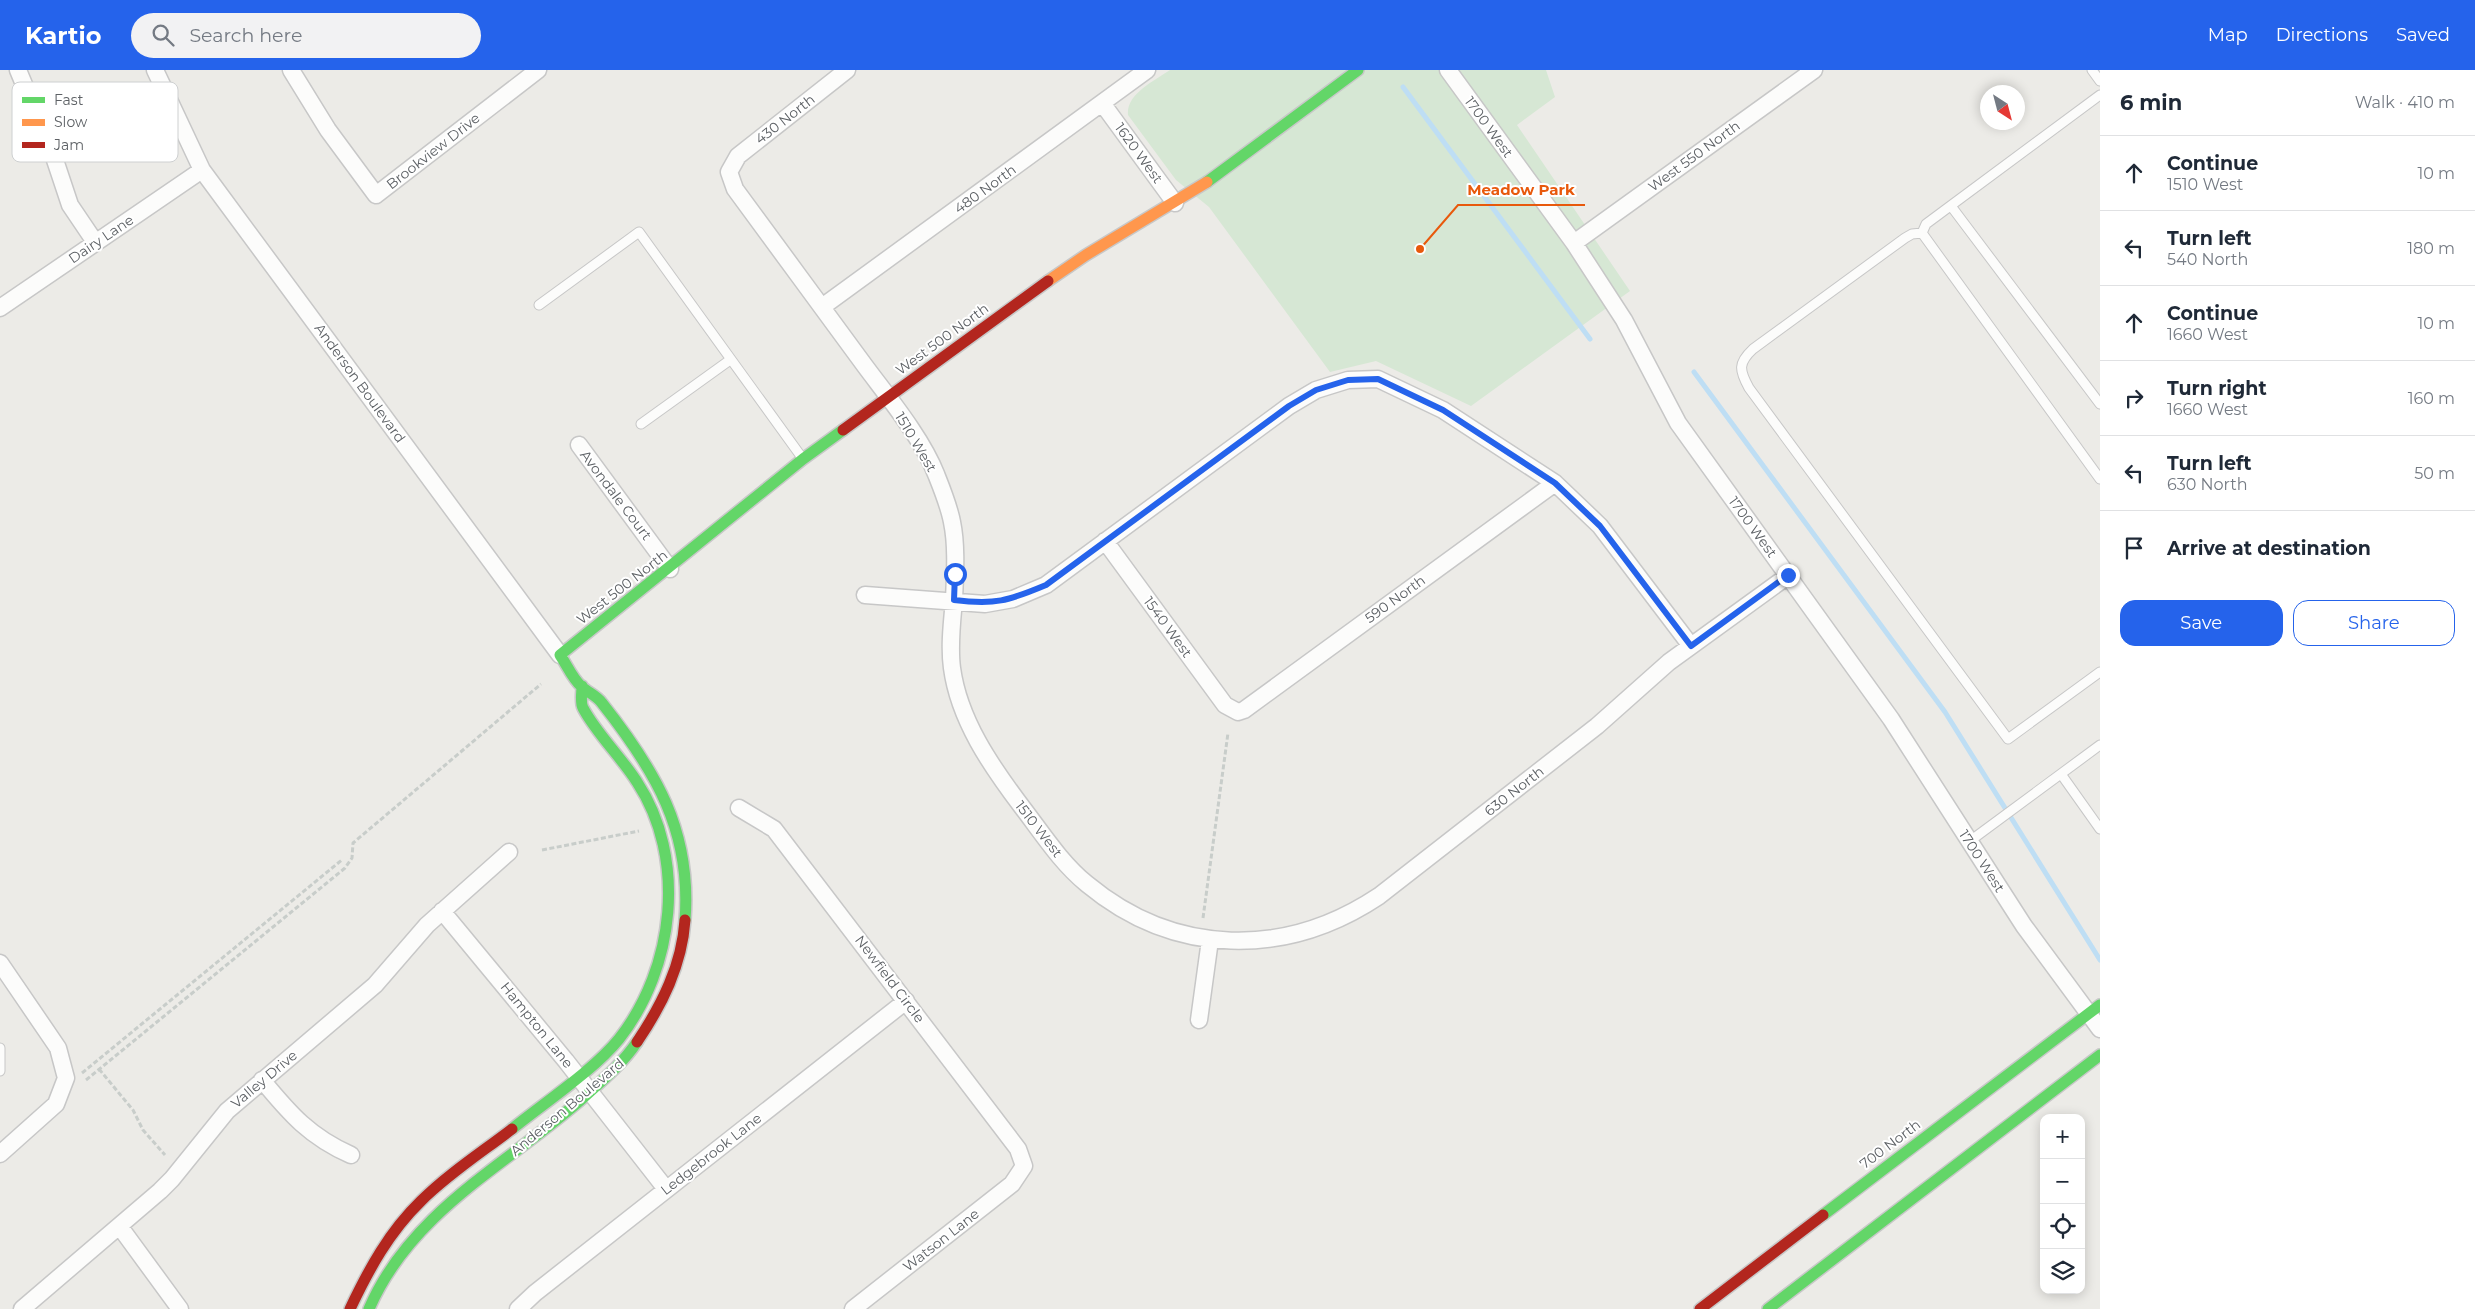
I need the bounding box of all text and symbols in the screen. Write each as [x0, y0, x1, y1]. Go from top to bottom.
search box [131, 13, 481, 58]
text: Kartio [25, 21, 101, 50]
icon: search [149, 21, 177, 49]
text: Search here [189, 24, 302, 47]
text: Map [2208, 24, 2248, 46]
text: Directions [2276, 24, 2368, 46]
text: Saved [2396, 24, 2450, 46]
legend [12, 82, 178, 162]
north arrow [1980, 85, 2025, 130]
street label: 430 North [751, 90, 819, 148]
text: 6 min [2120, 90, 2182, 115]
text: Fast [54, 91, 84, 109]
street label: 1700 West [1461, 93, 1517, 161]
text: Walk · 410 m [2355, 93, 2455, 112]
street label: Brookview Drive [383, 109, 483, 193]
text: Slow [54, 113, 88, 131]
street label: West 550 North [1645, 117, 1743, 195]
street label: 1620 West [1111, 119, 1167, 187]
text: Jam [53, 136, 84, 154]
text: Continue [2167, 152, 2258, 175]
icon: ahead [2120, 159, 2148, 187]
street label: 480 North [950, 160, 1020, 218]
text: 10 m [2417, 164, 2455, 183]
callout: Meadow Park [1458, 175, 1585, 205]
text: 1510 West [2167, 175, 2243, 194]
text: Meadow Park [1467, 180, 1575, 199]
street label: Dairy Lane [65, 211, 137, 267]
text: Turn left [2167, 227, 2252, 250]
icon: left [2120, 234, 2148, 262]
text: 180 m [2407, 239, 2455, 258]
text: 540 North [2167, 250, 2248, 269]
street label: West 500 North [892, 299, 992, 379]
text: Continue [2167, 302, 2258, 325]
icon: ahead [2120, 309, 2148, 337]
text: 10 m [2417, 314, 2455, 333]
street label: Anderson Boulevard [311, 320, 409, 446]
text: 1660 West [2167, 325, 2248, 344]
text: Turn right [2167, 377, 2267, 400]
icon: right [2120, 384, 2148, 412]
text: 160 m [2408, 389, 2455, 408]
text: 1660 West [2167, 400, 2248, 419]
street label: 1510 West [891, 409, 941, 475]
street label: Avondale Court [576, 446, 656, 544]
text: Turn left [2167, 452, 2252, 475]
icon: left [2120, 459, 2148, 487]
text: 50 m [2414, 464, 2455, 483]
text: 630 North [2167, 475, 2248, 494]
street label: 1700 West [1725, 493, 1781, 561]
icon: arrive [2120, 534, 2148, 562]
text: Arrive at destination [2167, 537, 2371, 560]
street label: West 500 North [573, 546, 671, 628]
route start [944, 563, 967, 586]
route end [1777, 564, 1800, 587]
street label: 590 North [1361, 571, 1429, 627]
street label: 1540 West [1140, 593, 1196, 661]
button: Save [2120, 600, 2283, 646]
button: Share [2293, 600, 2455, 646]
street label: 630 North [1481, 762, 1547, 820]
street label: 1510 West [1011, 797, 1067, 861]
street label: 1700 West [1955, 826, 2009, 896]
street label: Newfield Circle [851, 932, 929, 1026]
street label: Hampton Lane [497, 978, 577, 1072]
street label: Valley Drive [227, 1046, 301, 1112]
street label: Anderson Boulevard [506, 1054, 628, 1160]
street label: Ledgebrook Lane [657, 1109, 765, 1199]
map controls [2040, 1114, 2085, 1294]
button: + [2040, 1114, 2085, 1159]
street label: 700 North [1856, 1115, 1924, 1173]
button: − [2040, 1159, 2085, 1204]
button: locate [2040, 1204, 2085, 1249]
street label: Watson Lane [899, 1205, 983, 1275]
button: layers [2040, 1249, 2085, 1294]

